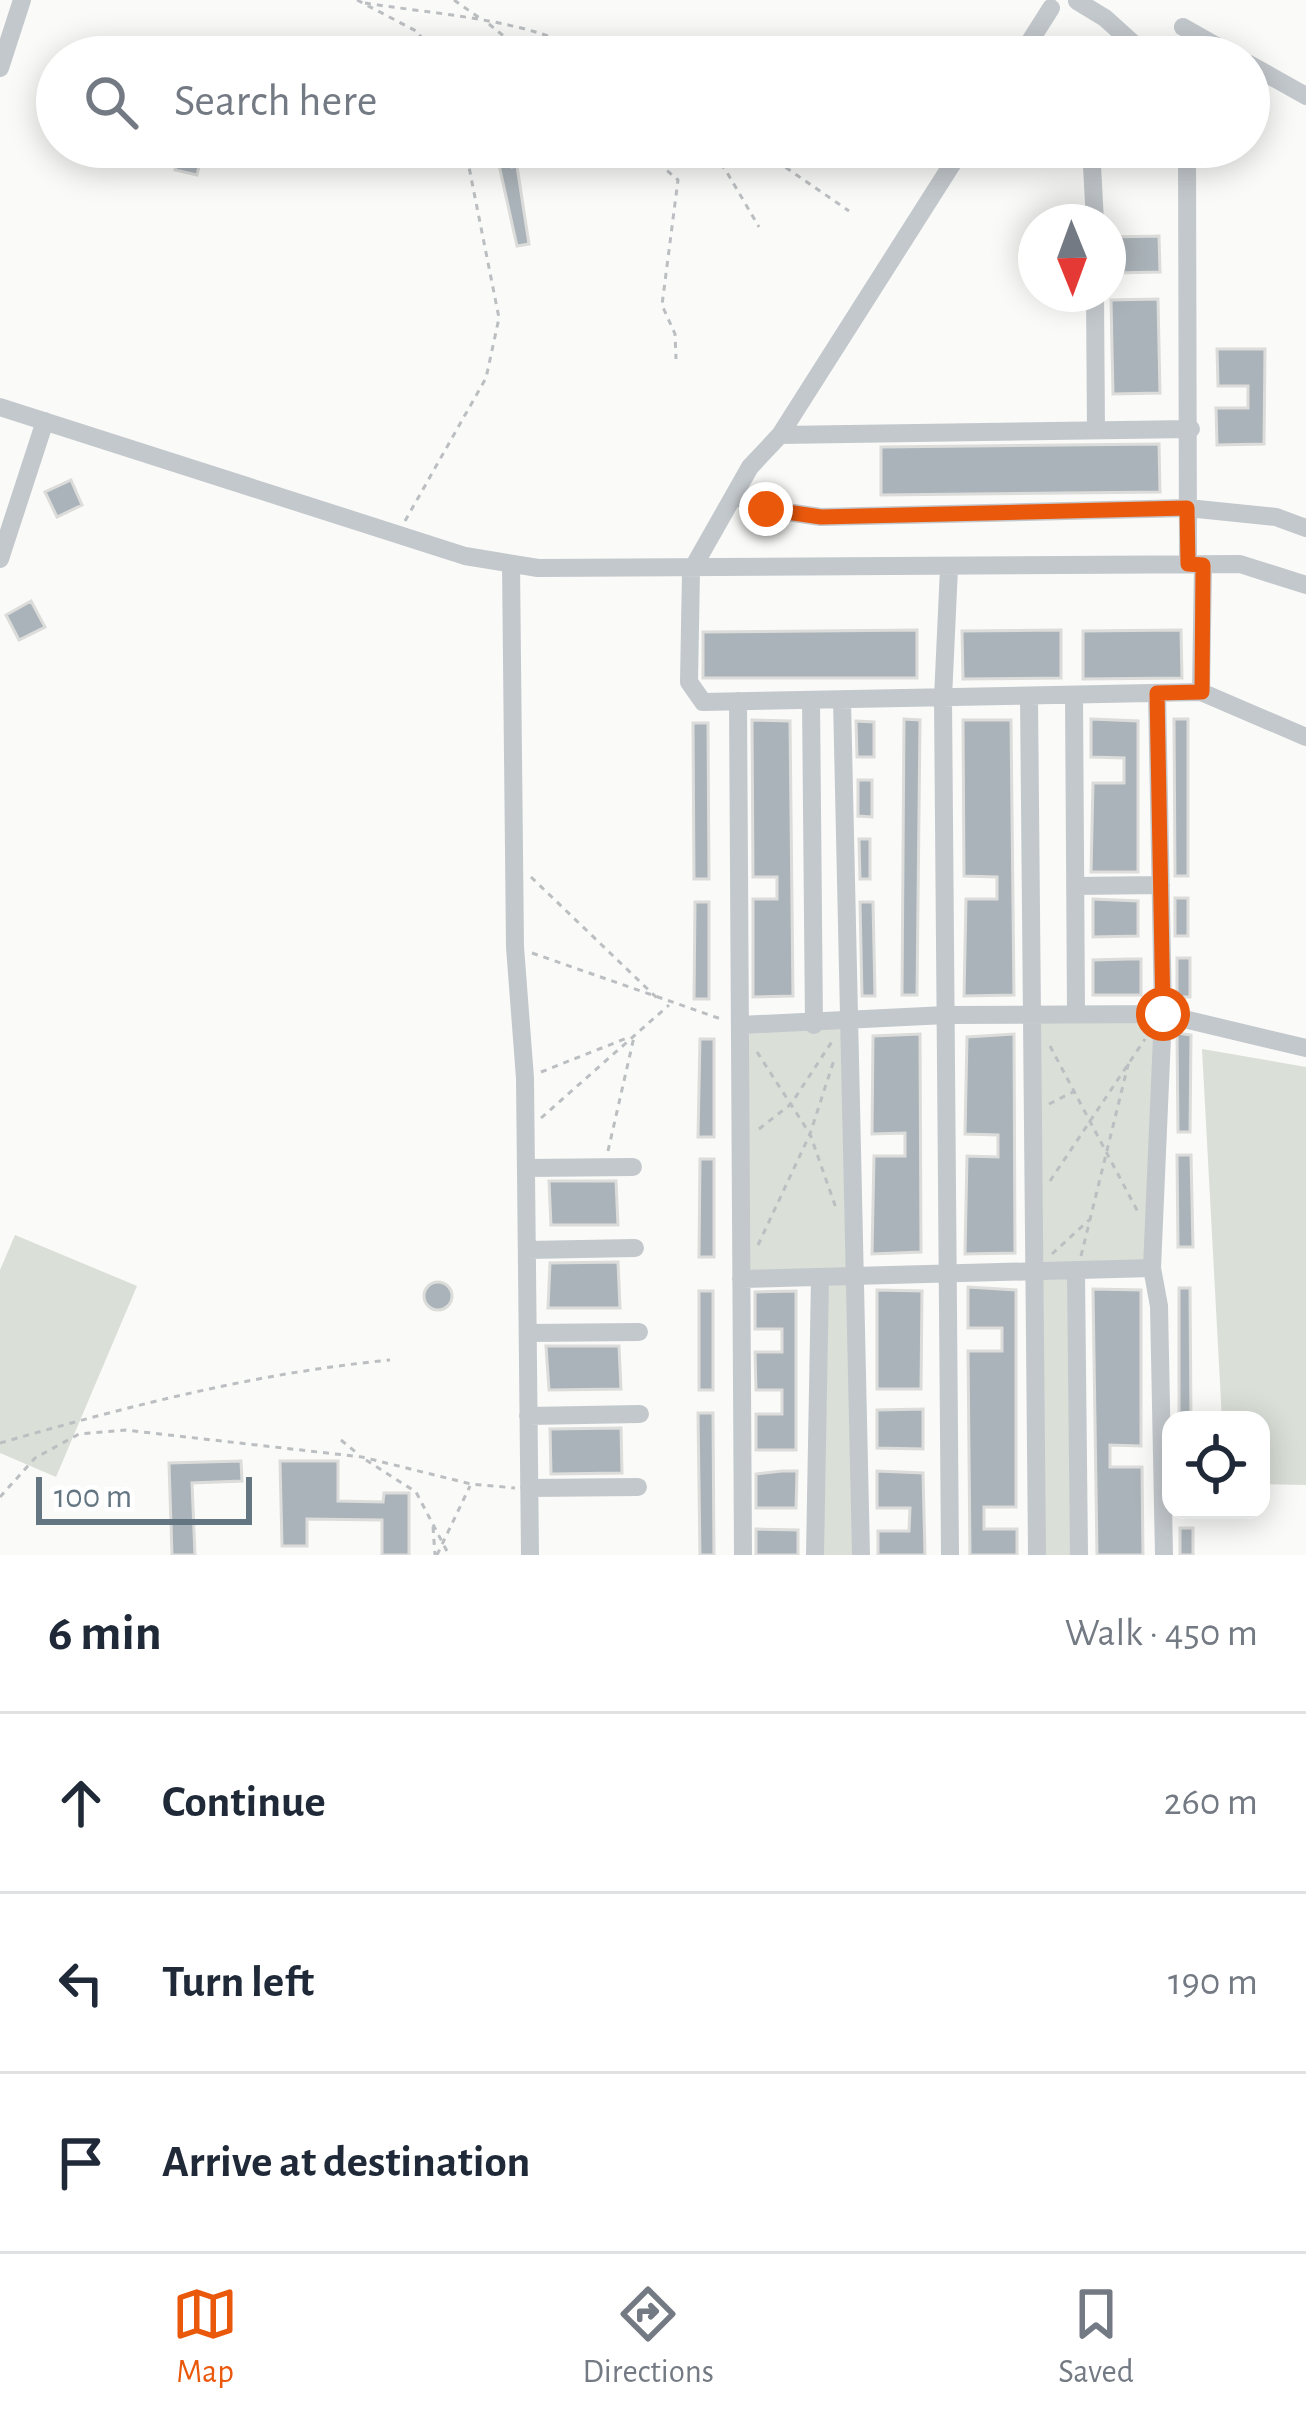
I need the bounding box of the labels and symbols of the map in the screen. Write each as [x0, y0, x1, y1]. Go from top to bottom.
north arrow [1018, 204, 1126, 312]
route end [739, 482, 793, 536]
route start [1136, 987, 1190, 1041]
scale bar [36, 1471, 252, 1524]

